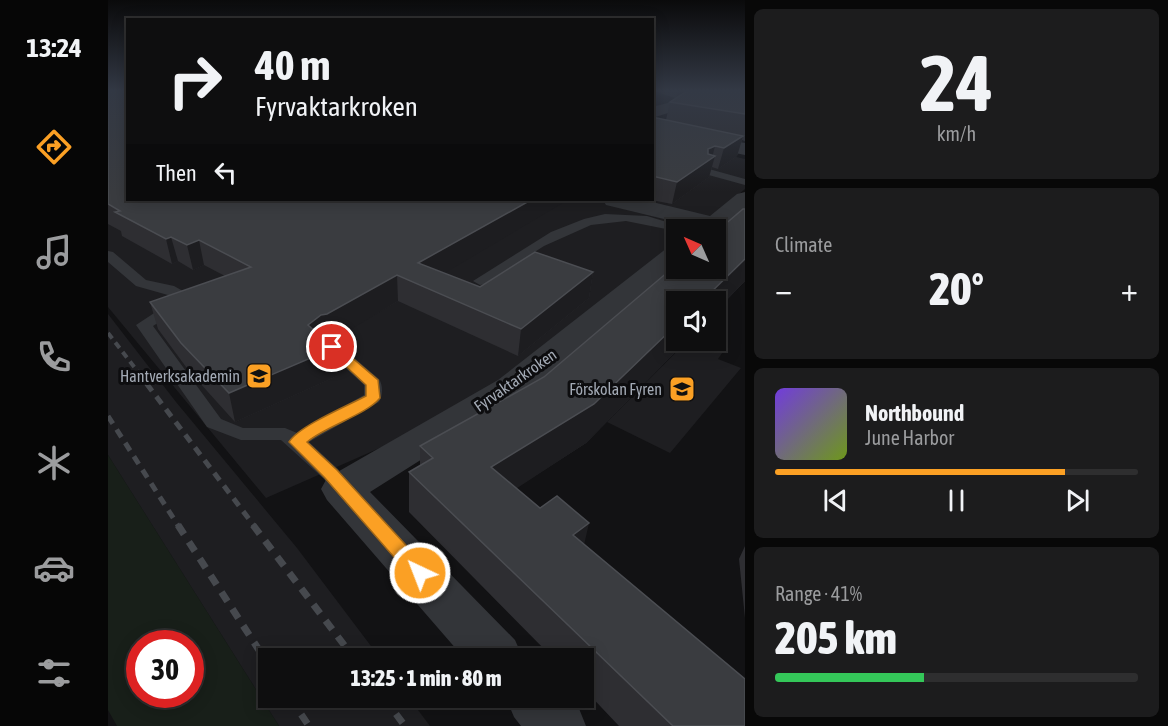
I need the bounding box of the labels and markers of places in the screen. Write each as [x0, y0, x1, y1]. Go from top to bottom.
pin [306, 321, 357, 372]
school or university icon: Hantverksakademin [244, 361, 274, 391]
place label: Hantverksakademin [120, 367, 240, 385]
school or university icon: Förskolan Fyren [667, 374, 697, 404]
place label: Förskolan Fyren [569, 380, 662, 399]

